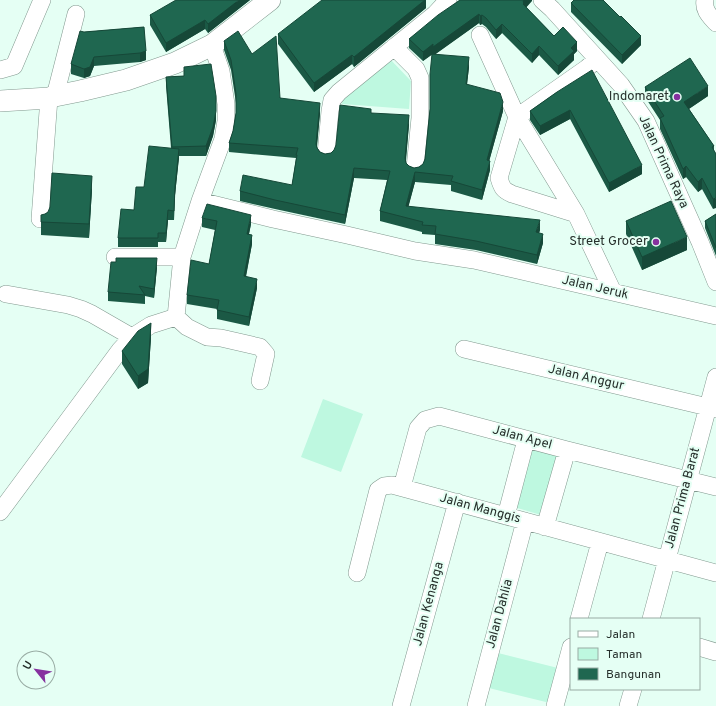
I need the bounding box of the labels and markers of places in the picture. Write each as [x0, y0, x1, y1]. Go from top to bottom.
place label: Indomaret [609, 89, 669, 105]
marker: Indomaret [672, 92, 682, 102]
place label: Street Grocer [569, 234, 648, 250]
marker: Street Grocer [651, 237, 661, 247]

